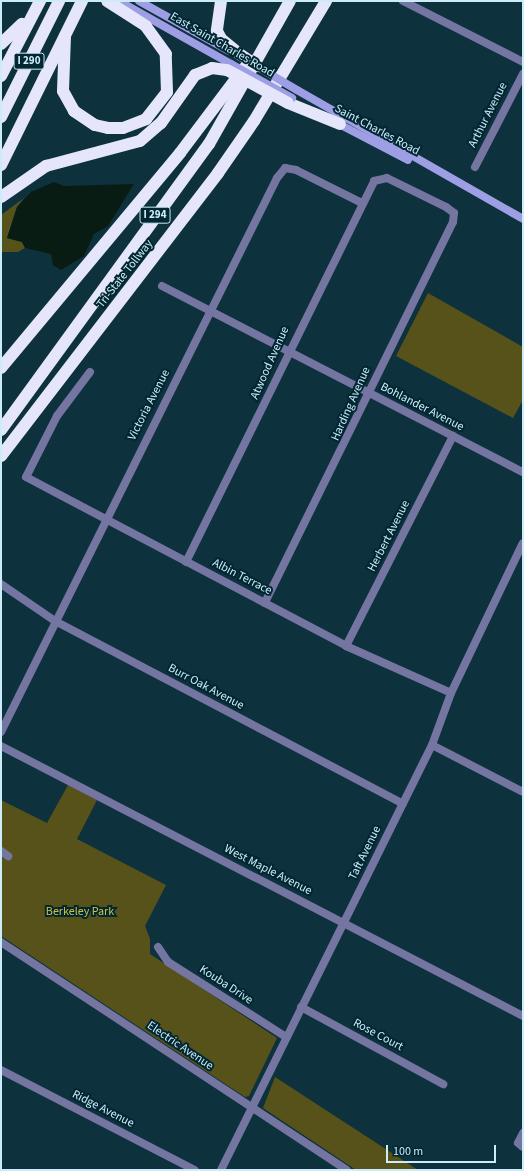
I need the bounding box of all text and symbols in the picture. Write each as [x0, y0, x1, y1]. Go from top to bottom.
street label: East Saint Charles Road [167, 9, 277, 81]
road number: I 290 [13, 52, 45, 70]
street label: Arthur Avenue [465, 80, 511, 150]
street label: Saint Charles Road [332, 102, 422, 158]
road number: I 294 [139, 206, 171, 224]
street label: Tri-State Tollway [94, 237, 156, 311]
street label: Atwood Avenue [248, 324, 292, 402]
street label: Harding Avenue [328, 365, 374, 443]
street label: Victoria Avenue [125, 367, 173, 443]
street label: Bohlander Avenue [378, 380, 466, 434]
street label: Herbert Avenue [365, 498, 413, 574]
street label: Albin Terrace [210, 556, 274, 598]
street label: Burr Oak Avenue [166, 661, 246, 713]
street label: Taft Avenue [346, 824, 384, 882]
street label: West Maple Avenue [222, 842, 314, 898]
park label: Berkeley Park [46, 905, 114, 919]
street label: Kouba Drive [197, 962, 255, 1008]
street label: Rose Court [350, 1016, 406, 1054]
street label: Electric Avenue [144, 1019, 216, 1073]
street label: Ridge Avenue [70, 1087, 136, 1131]
scale bar [388, 1137, 498, 1163]
text: 100 m [393, 1143, 423, 1160]

